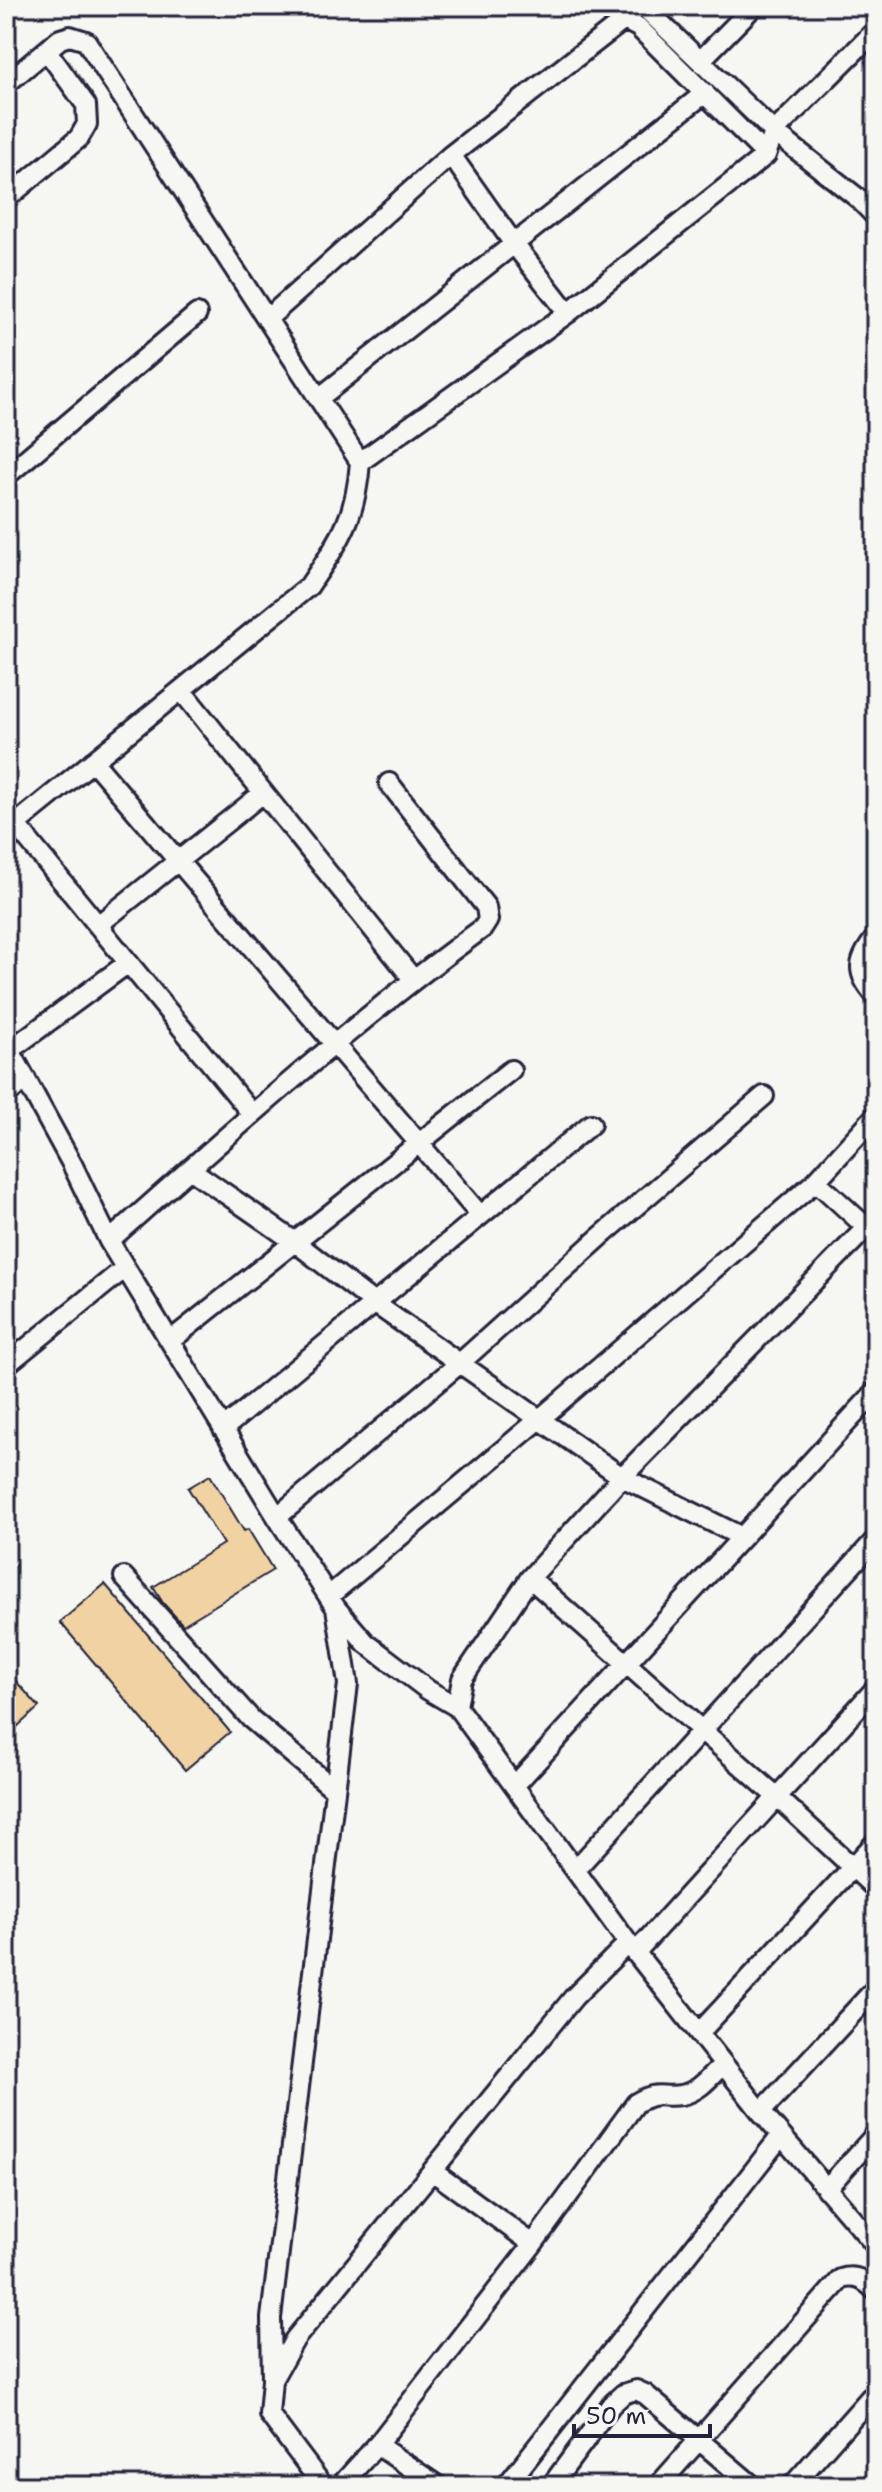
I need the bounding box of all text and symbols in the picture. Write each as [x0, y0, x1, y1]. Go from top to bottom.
scale bar [574, 2388, 710, 2438]
text: 50 m [586, 2400, 646, 2432]

